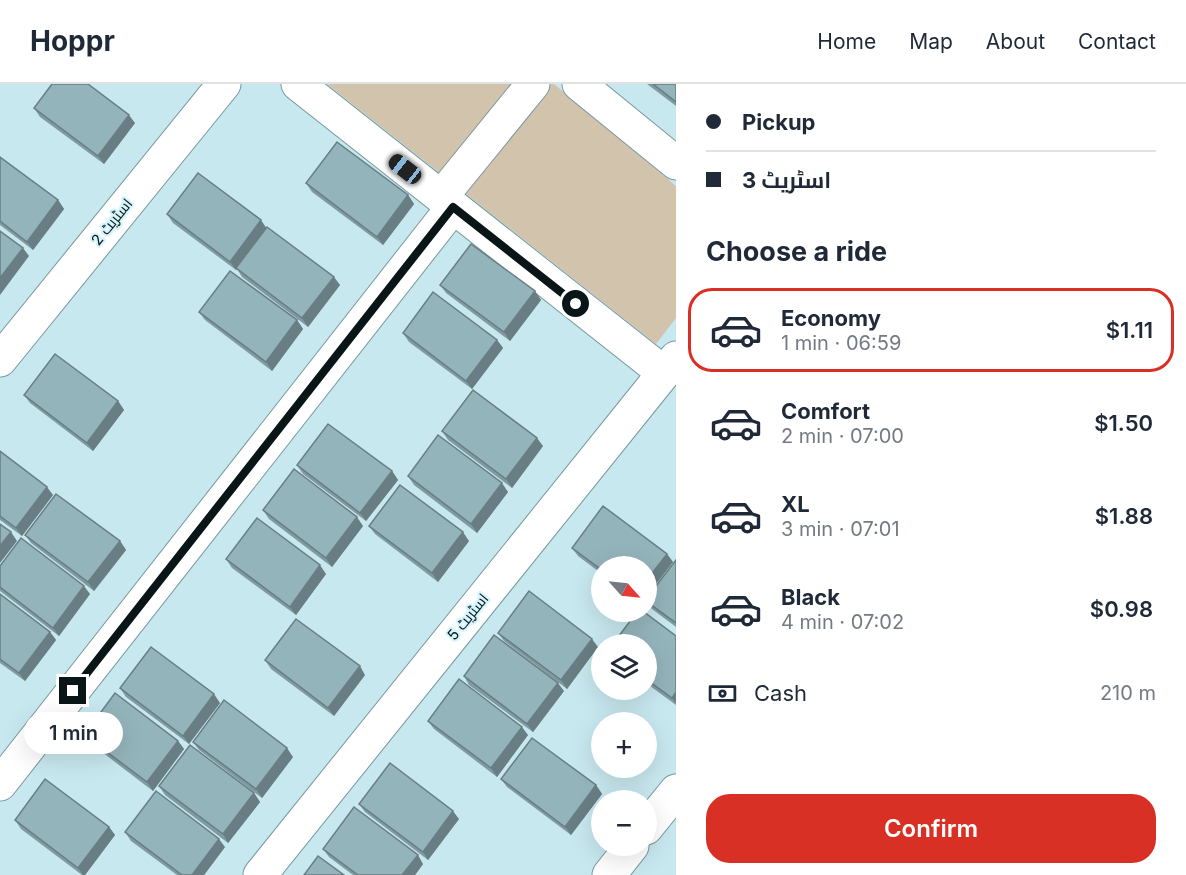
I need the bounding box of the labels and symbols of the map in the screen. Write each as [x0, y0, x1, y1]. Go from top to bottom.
car [385, 151, 425, 187]
street label: اسٹریٹ 2 [87, 194, 136, 249]
route start [562, 290, 589, 317]
north arrow [591, 556, 657, 622]
street label: اسٹریٹ 5 [443, 589, 492, 644]
route end [59, 677, 86, 704]
callout: 1 min [23, 712, 122, 754]

